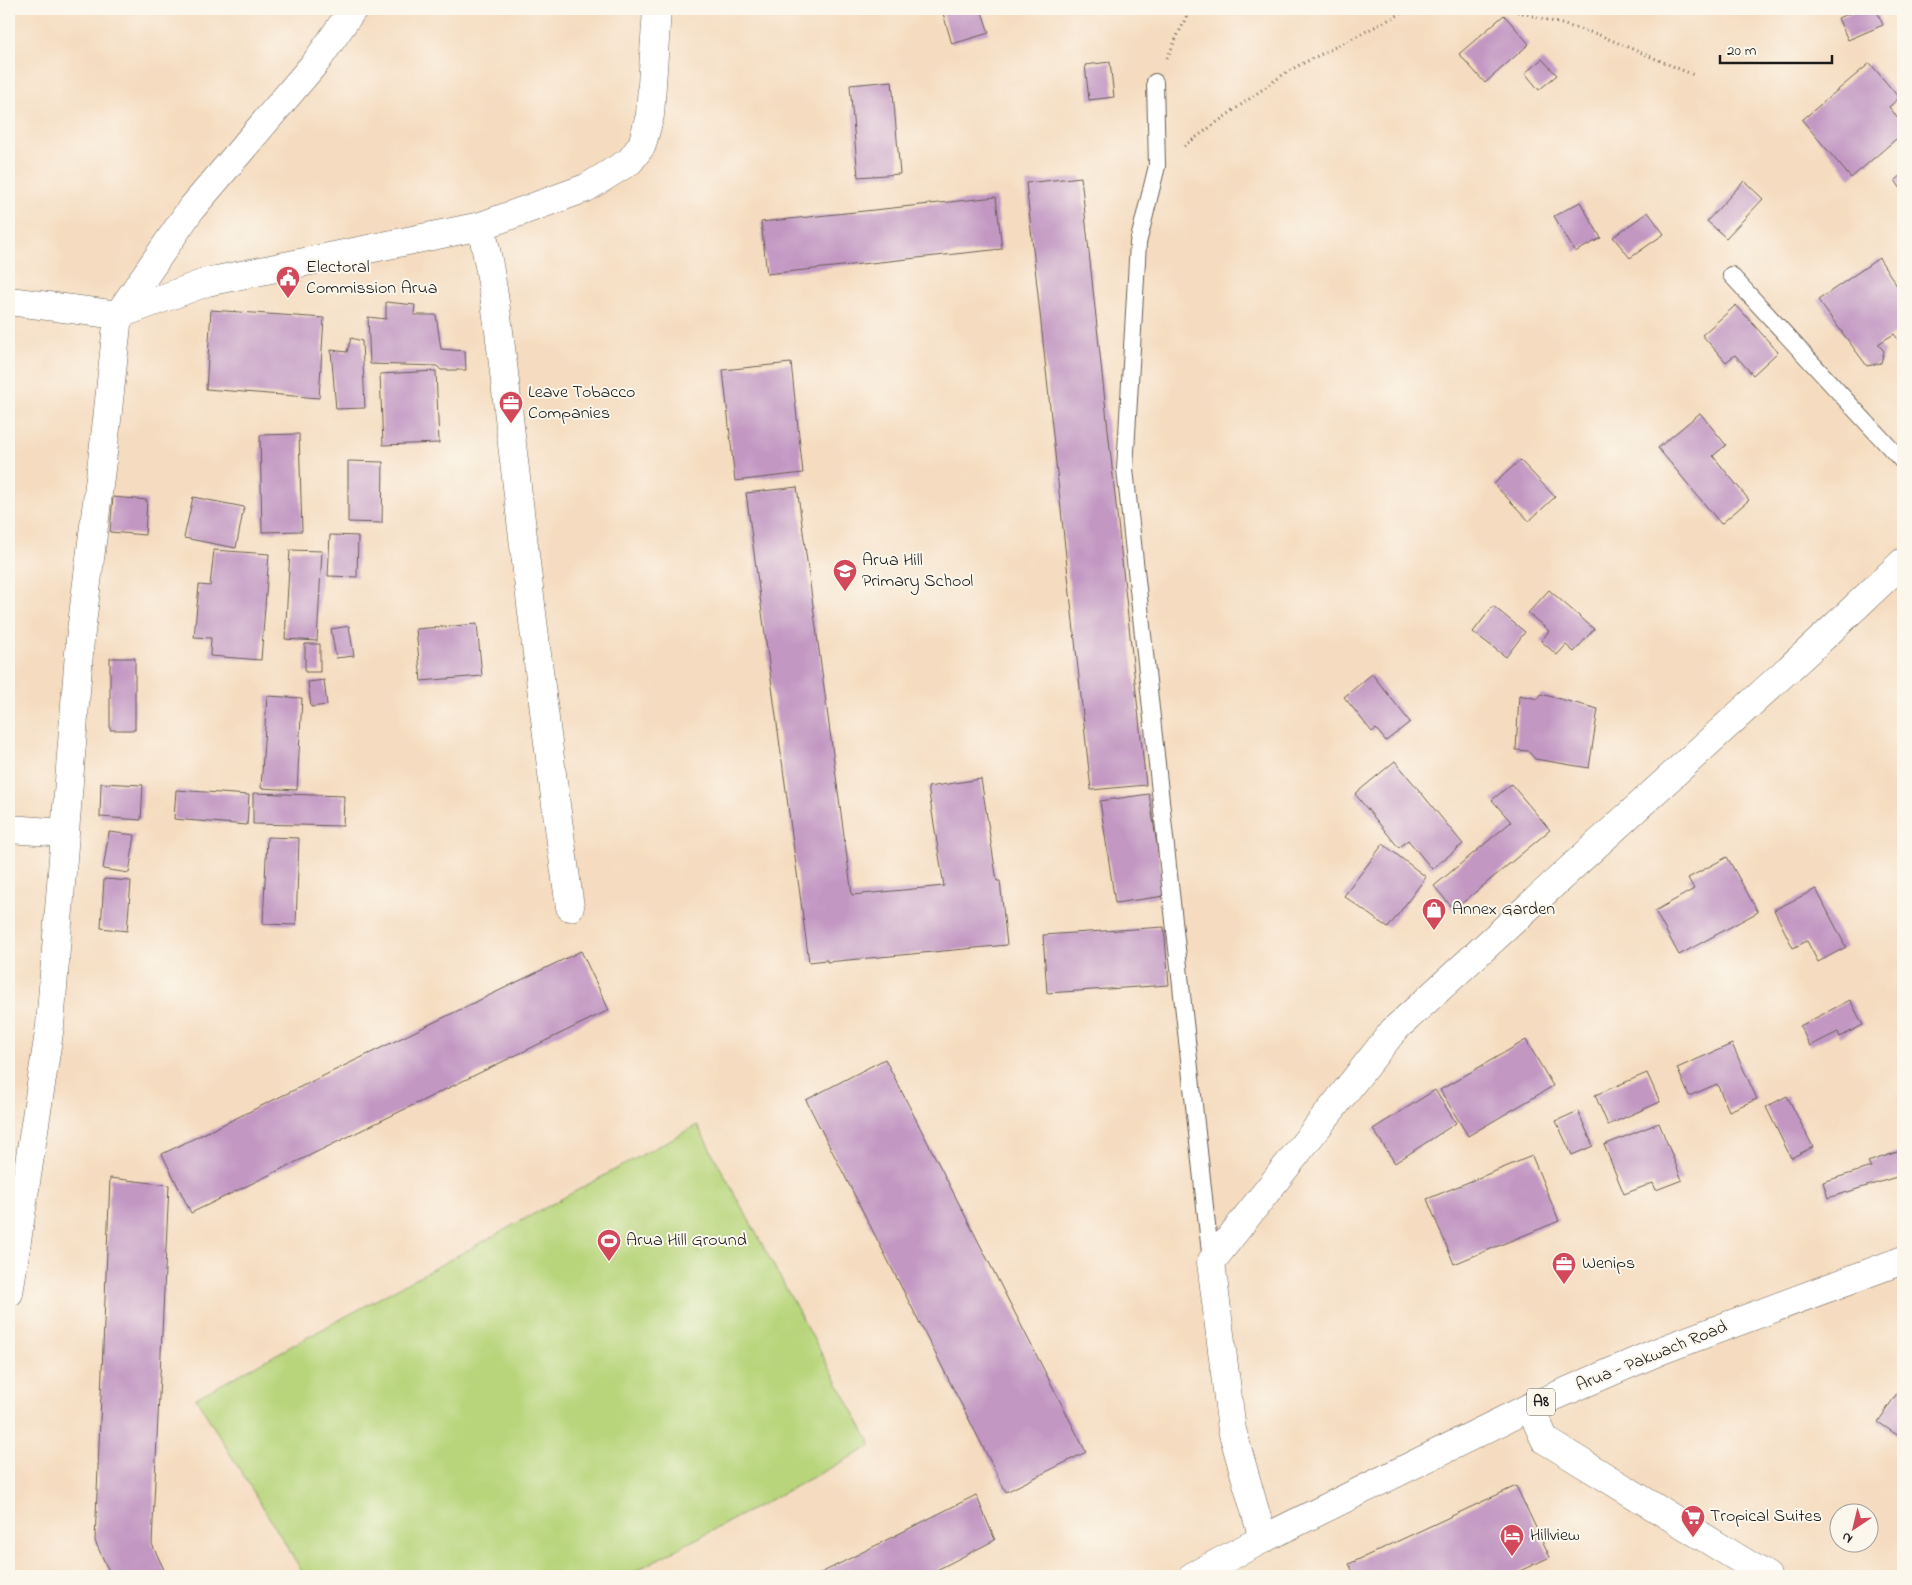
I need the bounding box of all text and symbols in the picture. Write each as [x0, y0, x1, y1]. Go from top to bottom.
scale bar [1720, 32, 1832, 64]
text: 20 m [1727, 40, 1757, 62]
place label: Electoral Commission Arua [306, 255, 437, 302]
public building icon: Electoral Commission Arua [275, 265, 301, 299]
place label: Leave Tobacco Companies [528, 380, 635, 427]
office icon: Leave Tobacco Companies [498, 390, 524, 424]
place label: Arua Hill Primary School [862, 548, 973, 595]
school or university icon: Arua Hill Primary School [832, 558, 858, 592]
shop icon: Annex Garden [1421, 897, 1447, 931]
place label: Annex Garden [1452, 897, 1555, 923]
sports icon: Arua Hill Ground [596, 1228, 622, 1262]
place label: Arua Hill Ground [626, 1228, 747, 1254]
office icon: Wenips [1551, 1251, 1577, 1285]
place label: Wenips [1582, 1251, 1635, 1277]
street label: Arua - Pakwach Road [1572, 1315, 1732, 1399]
road number: A8 [1527, 1388, 1555, 1415]
north arrow [1830, 1502, 1880, 1552]
supermarket icon: Tropical Suites [1680, 1504, 1706, 1538]
place label: Tropical Suites [1710, 1504, 1822, 1530]
hotel icon: Hillview [1499, 1523, 1525, 1557]
place label: Hillview [1530, 1523, 1580, 1549]
text: N [1838, 1526, 1857, 1549]

